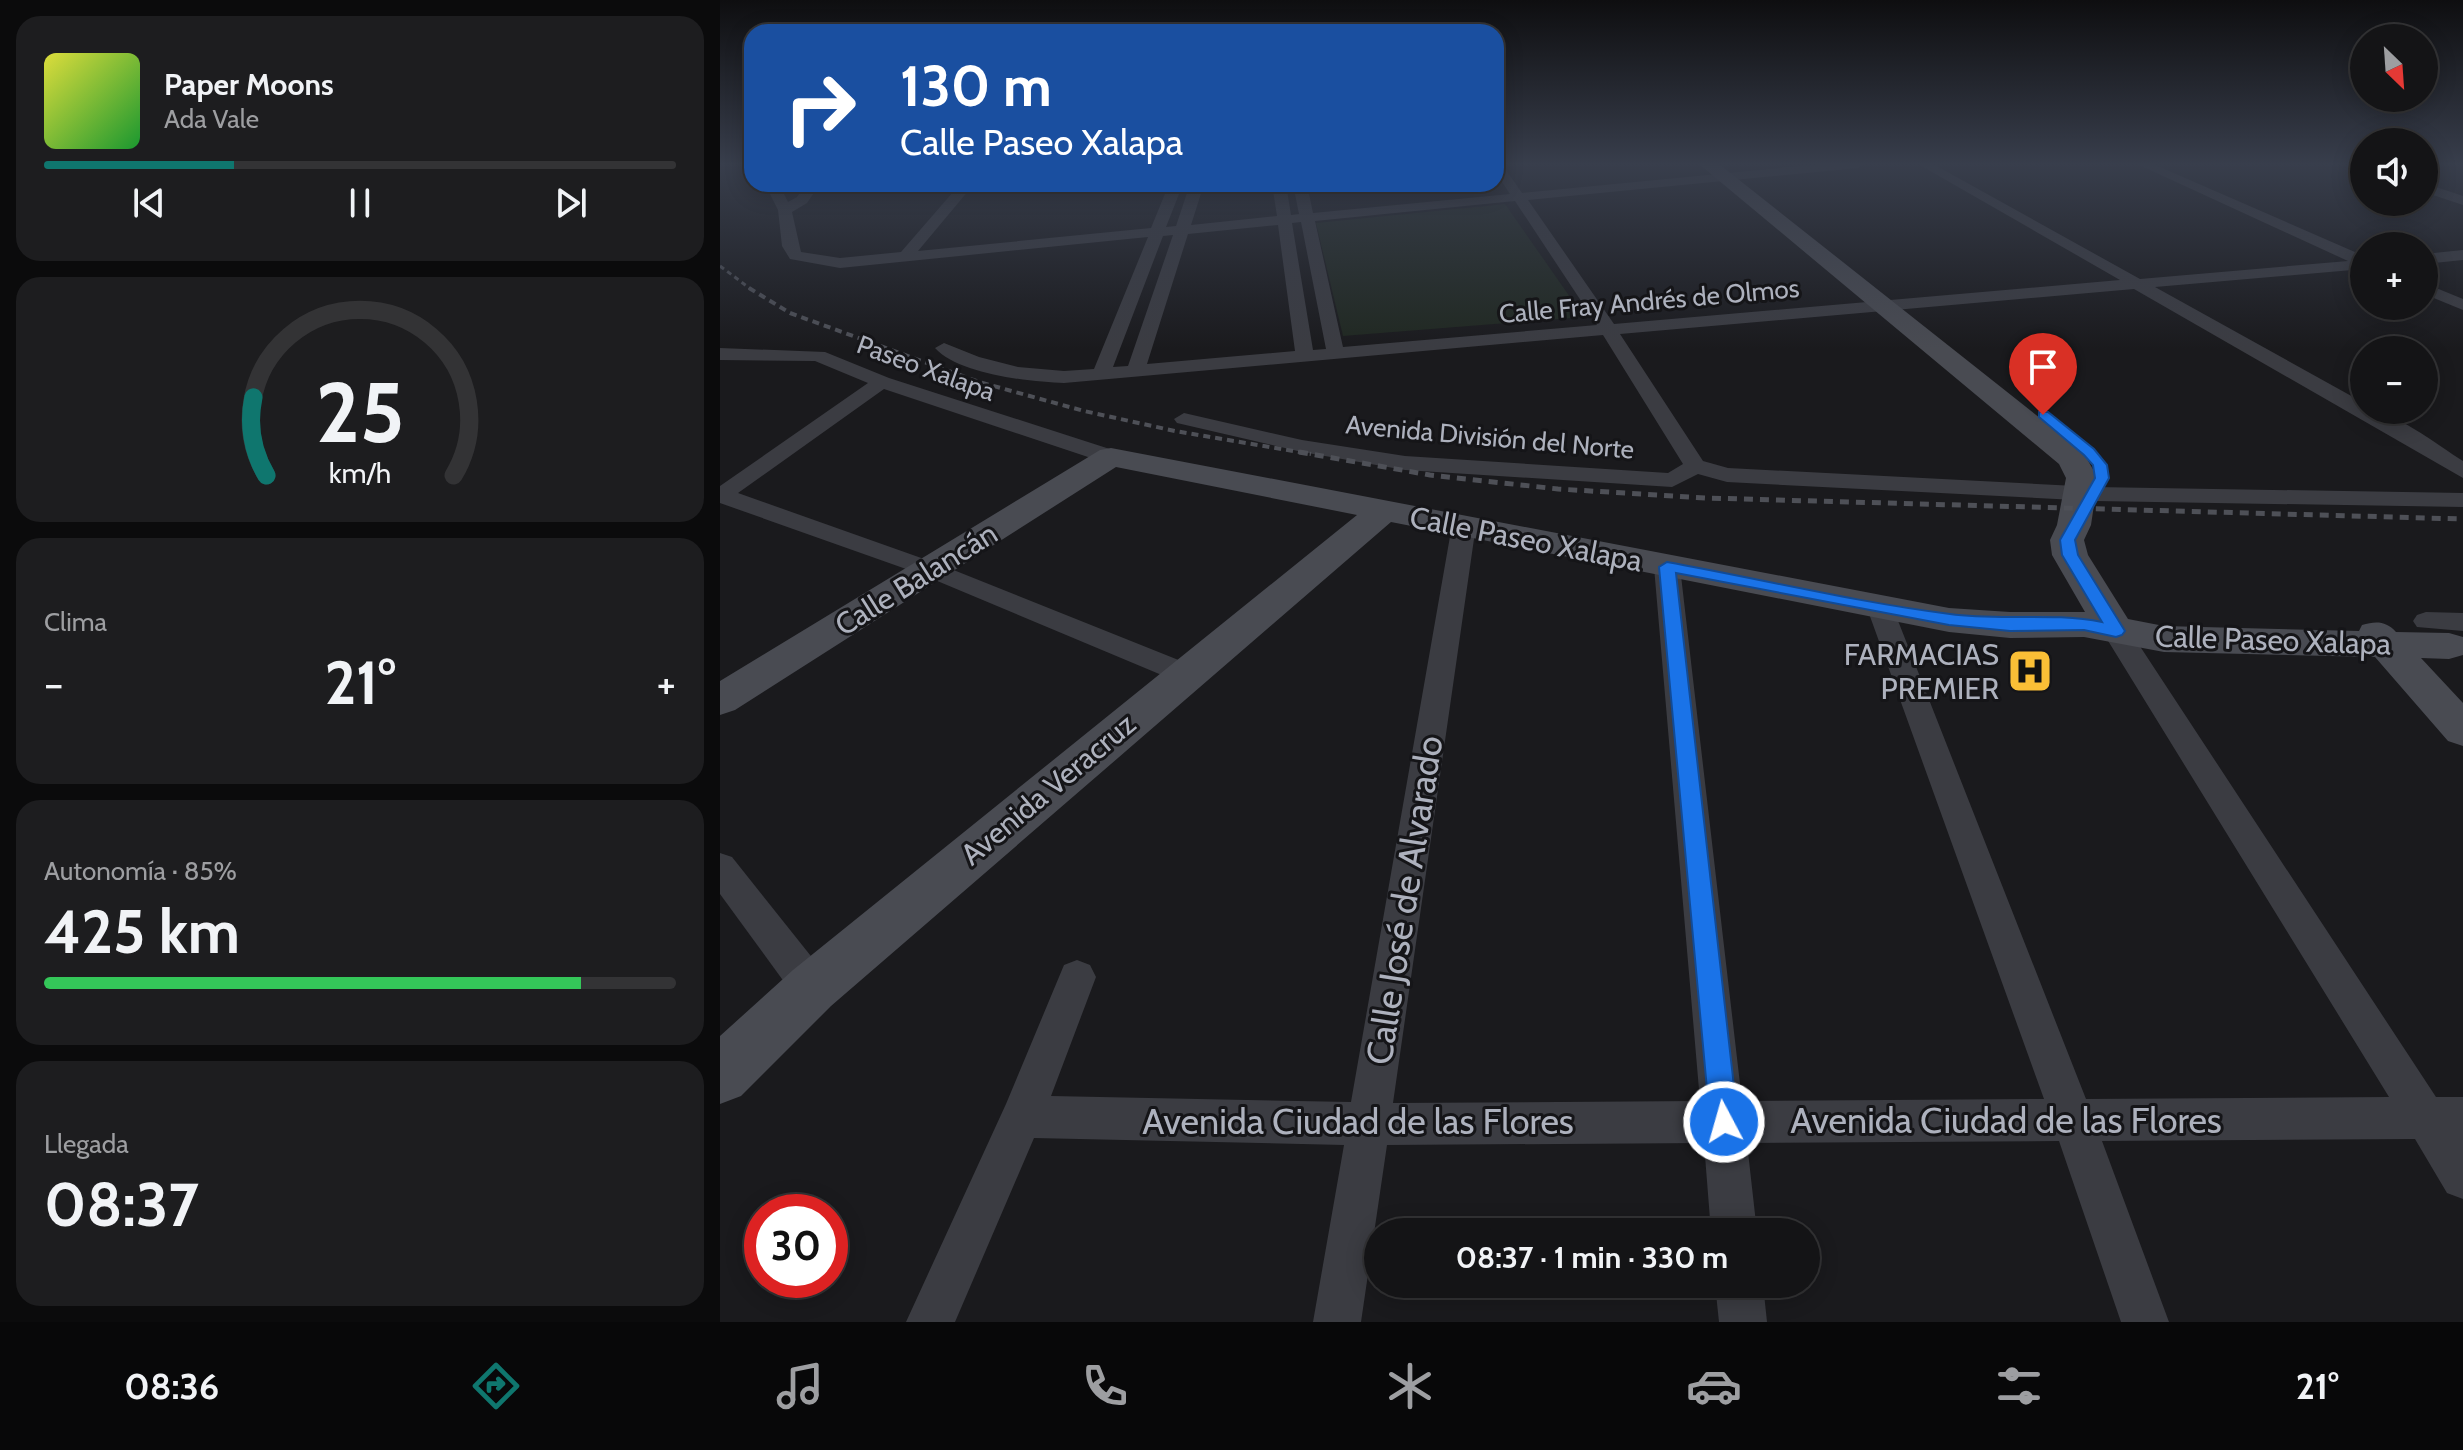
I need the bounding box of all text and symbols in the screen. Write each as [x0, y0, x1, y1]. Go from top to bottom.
north arrow [2350, 24, 2438, 112]
map controls [2350, 24, 2438, 424]
text: 130 m [900, 52, 1052, 120]
icon: right [768, 56, 872, 160]
text: Paper Moons [164, 66, 334, 103]
text: Ada Vale [164, 103, 259, 135]
text: Calle Paseo Xalapa [900, 120, 1183, 164]
button: sound [2350, 128, 2438, 216]
icon: previous [127, 181, 171, 225]
icon: pause [338, 181, 382, 225]
icon: next [549, 181, 593, 225]
button: + [2350, 232, 2438, 320]
street label: Calle Fray Andrés de Olmos [1497, 272, 1801, 330]
street label: Paseo Xalapa [853, 328, 1000, 408]
pin [2009, 333, 2077, 415]
button: − [2350, 336, 2438, 424]
icon: arrive [2021, 345, 2065, 389]
text: 25 [316, 361, 404, 462]
street label: Avenida División del Norte [1344, 408, 1636, 466]
text: km/h [329, 455, 391, 490]
street label: Calle Paseo Xalapa [1407, 498, 1646, 580]
street label: Calle Balancán [828, 514, 1004, 644]
text: Clima [44, 606, 107, 638]
street label: Calle Paseo Xalapa [2154, 617, 2392, 663]
place label: FARMACIAS PREMIER [1844, 636, 1999, 707]
text: 21° [324, 646, 396, 719]
hospital icon: FARMACIAS PREMIER [2006, 647, 2054, 695]
text: − [44, 657, 63, 710]
text: + [657, 657, 676, 710]
street label: Avenida Veracruz [953, 705, 1143, 873]
street label: Calle José de Alvarado [1356, 732, 1452, 1068]
text: Autonomía · 85% [44, 855, 237, 887]
text: 425 km [44, 895, 240, 968]
position arrow [1682, 1080, 1766, 1164]
street label: Avenida Ciudad de las Flores [1790, 1098, 2222, 1142]
street label: Avenida Ciudad de las Flores [1142, 1099, 1574, 1143]
text: Llegada [44, 1128, 129, 1160]
text: 08:37 [44, 1168, 199, 1241]
speed limit sign: 30 [744, 1194, 848, 1298]
text: 08:37 · 1 min · 330 m [1456, 1239, 1728, 1276]
icon: directions [468, 1358, 524, 1414]
icon: music [772, 1358, 828, 1414]
icon: phone [1077, 1358, 1133, 1414]
icon: climate [1382, 1358, 1438, 1414]
icon: car [1686, 1358, 1742, 1414]
icon: filters [1991, 1358, 2047, 1414]
text: 08:36 [124, 1364, 219, 1408]
text: 21° [2296, 1364, 2339, 1408]

